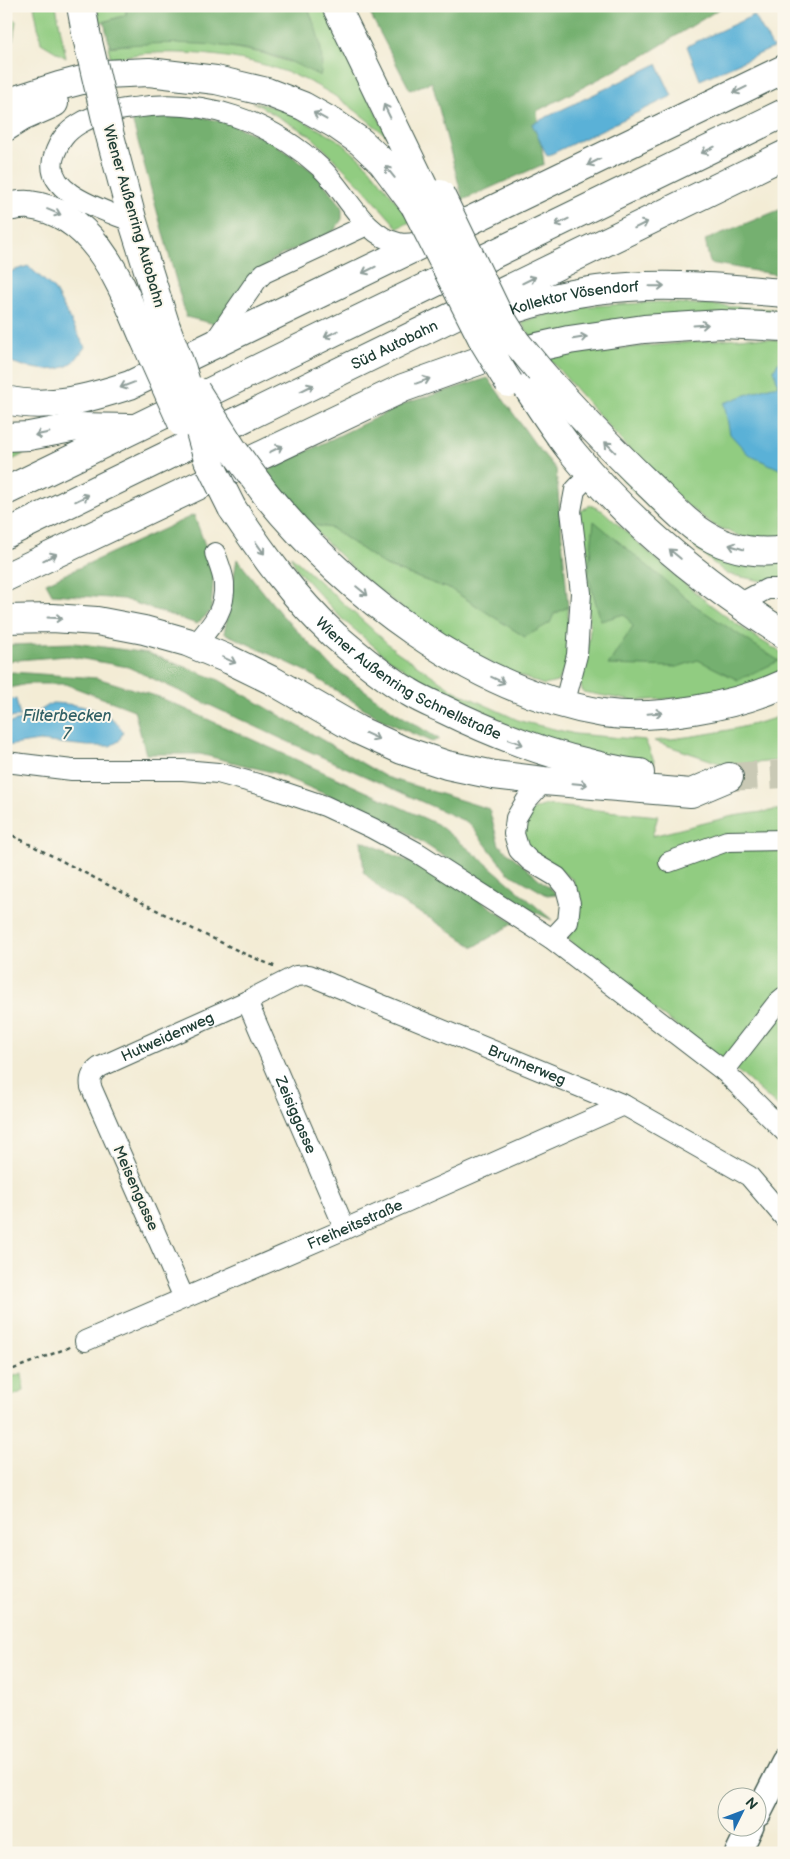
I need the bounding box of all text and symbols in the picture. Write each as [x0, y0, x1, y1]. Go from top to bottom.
one-way arrow [733, 86, 748, 96]
one-way arrow [382, 104, 392, 119]
one-way arrow [312, 111, 327, 121]
street label: Wiener Außenring Autobahn [98, 123, 169, 310]
one-way arrow [700, 145, 715, 155]
one-way arrow [587, 157, 602, 167]
one-way arrow [385, 166, 396, 179]
one-way arrow [46, 208, 61, 217]
one-way arrow [554, 217, 569, 227]
one-way arrow [633, 220, 648, 229]
one-way arrow [362, 266, 377, 276]
one-way arrow [521, 275, 536, 284]
street label: Kollektor Vösendorf [507, 277, 640, 320]
one-way arrow [648, 281, 665, 291]
street label: Süd Autobahn [348, 316, 441, 374]
one-way arrow [693, 320, 709, 330]
one-way arrow [324, 329, 339, 339]
one-way arrow [571, 333, 587, 343]
one-way arrow [415, 376, 431, 385]
one-way arrow [120, 381, 135, 390]
one-way arrow [299, 383, 314, 393]
one-way arrow [34, 429, 50, 439]
one-way arrow [605, 441, 617, 453]
one-way arrow [268, 444, 283, 453]
one-way arrow [74, 492, 89, 502]
one-way arrow [255, 541, 265, 555]
one-way arrow [728, 542, 744, 552]
one-way arrow [669, 548, 682, 559]
one-way arrow [42, 551, 57, 561]
one-way arrow [355, 586, 368, 597]
street label: Wiener Außenring Schnellstraße [311, 613, 504, 744]
one-way arrow [47, 614, 63, 623]
one-way arrow [221, 655, 236, 665]
one-way arrow [490, 675, 505, 685]
water label: Filterbecken 7 [22, 707, 112, 744]
one-way arrow [647, 709, 663, 718]
one-way arrow [364, 732, 379, 742]
one-way arrow [508, 738, 524, 747]
one-way arrow [572, 779, 588, 789]
street label: Hutweidenweg [118, 1008, 217, 1066]
street label: Brunnerweg [485, 1041, 569, 1090]
street label: Zeisiggasse [270, 1073, 321, 1157]
street label: Meisengasse [108, 1143, 163, 1234]
street label: Freiheitsstraße [305, 1196, 406, 1254]
north arrow [718, 1786, 768, 1836]
text: N [741, 1794, 761, 1813]

